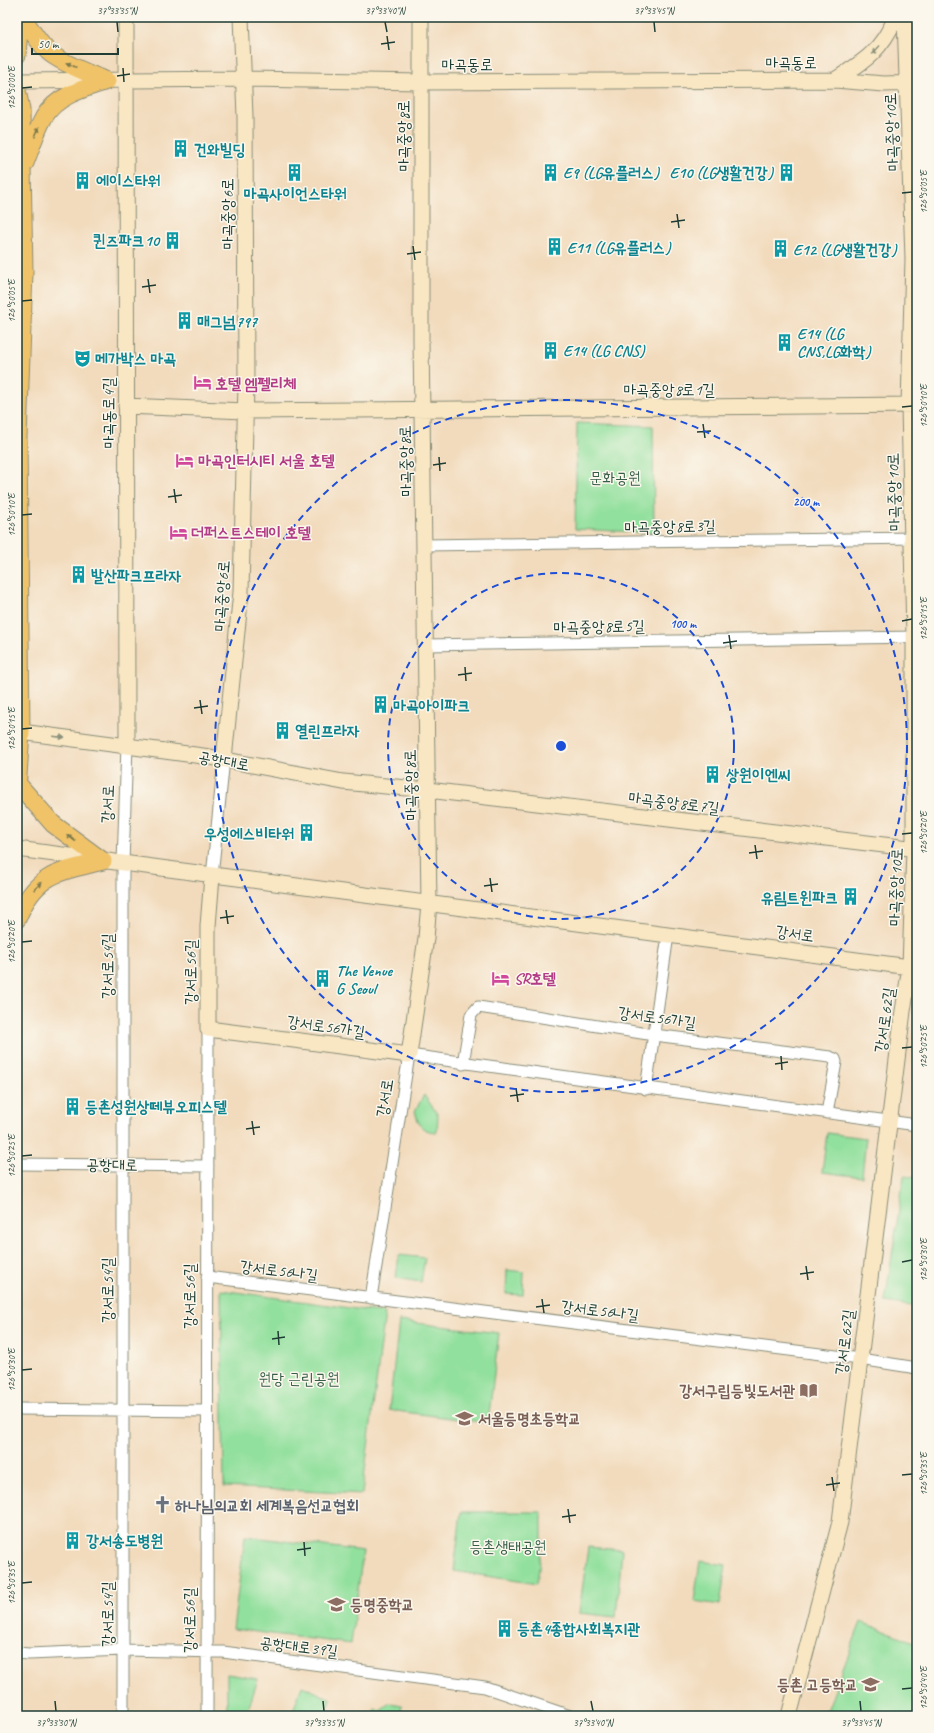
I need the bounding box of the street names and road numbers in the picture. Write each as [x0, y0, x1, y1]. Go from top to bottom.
street label: 마곡동로 [765, 53, 817, 73]
street label: 마곡동로 [441, 55, 493, 75]
street label: 마곡중앙10로 [881, 92, 903, 172]
street label: 마곡중앙8로 [394, 100, 414, 172]
street label: 마곡중앙6로 [218, 178, 238, 250]
street label: 마곡동로4길 [99, 377, 119, 449]
street label: 마곡중앙8로1길 [623, 380, 715, 400]
street label: 마곡중앙8로 [395, 425, 417, 497]
street label: 마곡중앙10로 [883, 452, 905, 532]
street label: 마곡중앙8로3길 [624, 516, 716, 538]
street label: 마곡중앙6로 [210, 560, 234, 632]
street label: 마곡중앙8로5길 [553, 616, 645, 638]
street label: 공항대로 [197, 747, 251, 775]
street label: 마곡중앙8로 [400, 749, 422, 821]
street label: 강서로 [97, 784, 119, 824]
street label: 마곡중앙8로7길 [627, 787, 721, 819]
street label: 마곡중앙10로 [885, 847, 907, 927]
street label: 강서로 [774, 921, 815, 947]
street label: 강서로54길 [98, 933, 118, 999]
street label: 강서로56길 [181, 939, 201, 1005]
street label: 강서로62길 [871, 986, 899, 1054]
street label: 강서로56가길 [616, 1003, 697, 1033]
street label: 강서로56가길 [285, 1012, 366, 1042]
street label: 강서로 [372, 1078, 398, 1119]
street label: 공항대로 [86, 1155, 138, 1175]
street label: 강서로56나길 [239, 1256, 319, 1286]
street label: 강서로54길 [98, 1257, 118, 1323]
street label: 강서로56길 [180, 1263, 200, 1329]
street label: 강서로56나길 [560, 1296, 640, 1326]
street label: 강서로62길 [831, 1308, 859, 1376]
street label: 강서로54길 [98, 1581, 118, 1647]
street label: 강서로56길 [180, 1587, 200, 1653]
street label: 공항대로39길 [259, 1632, 339, 1662]

